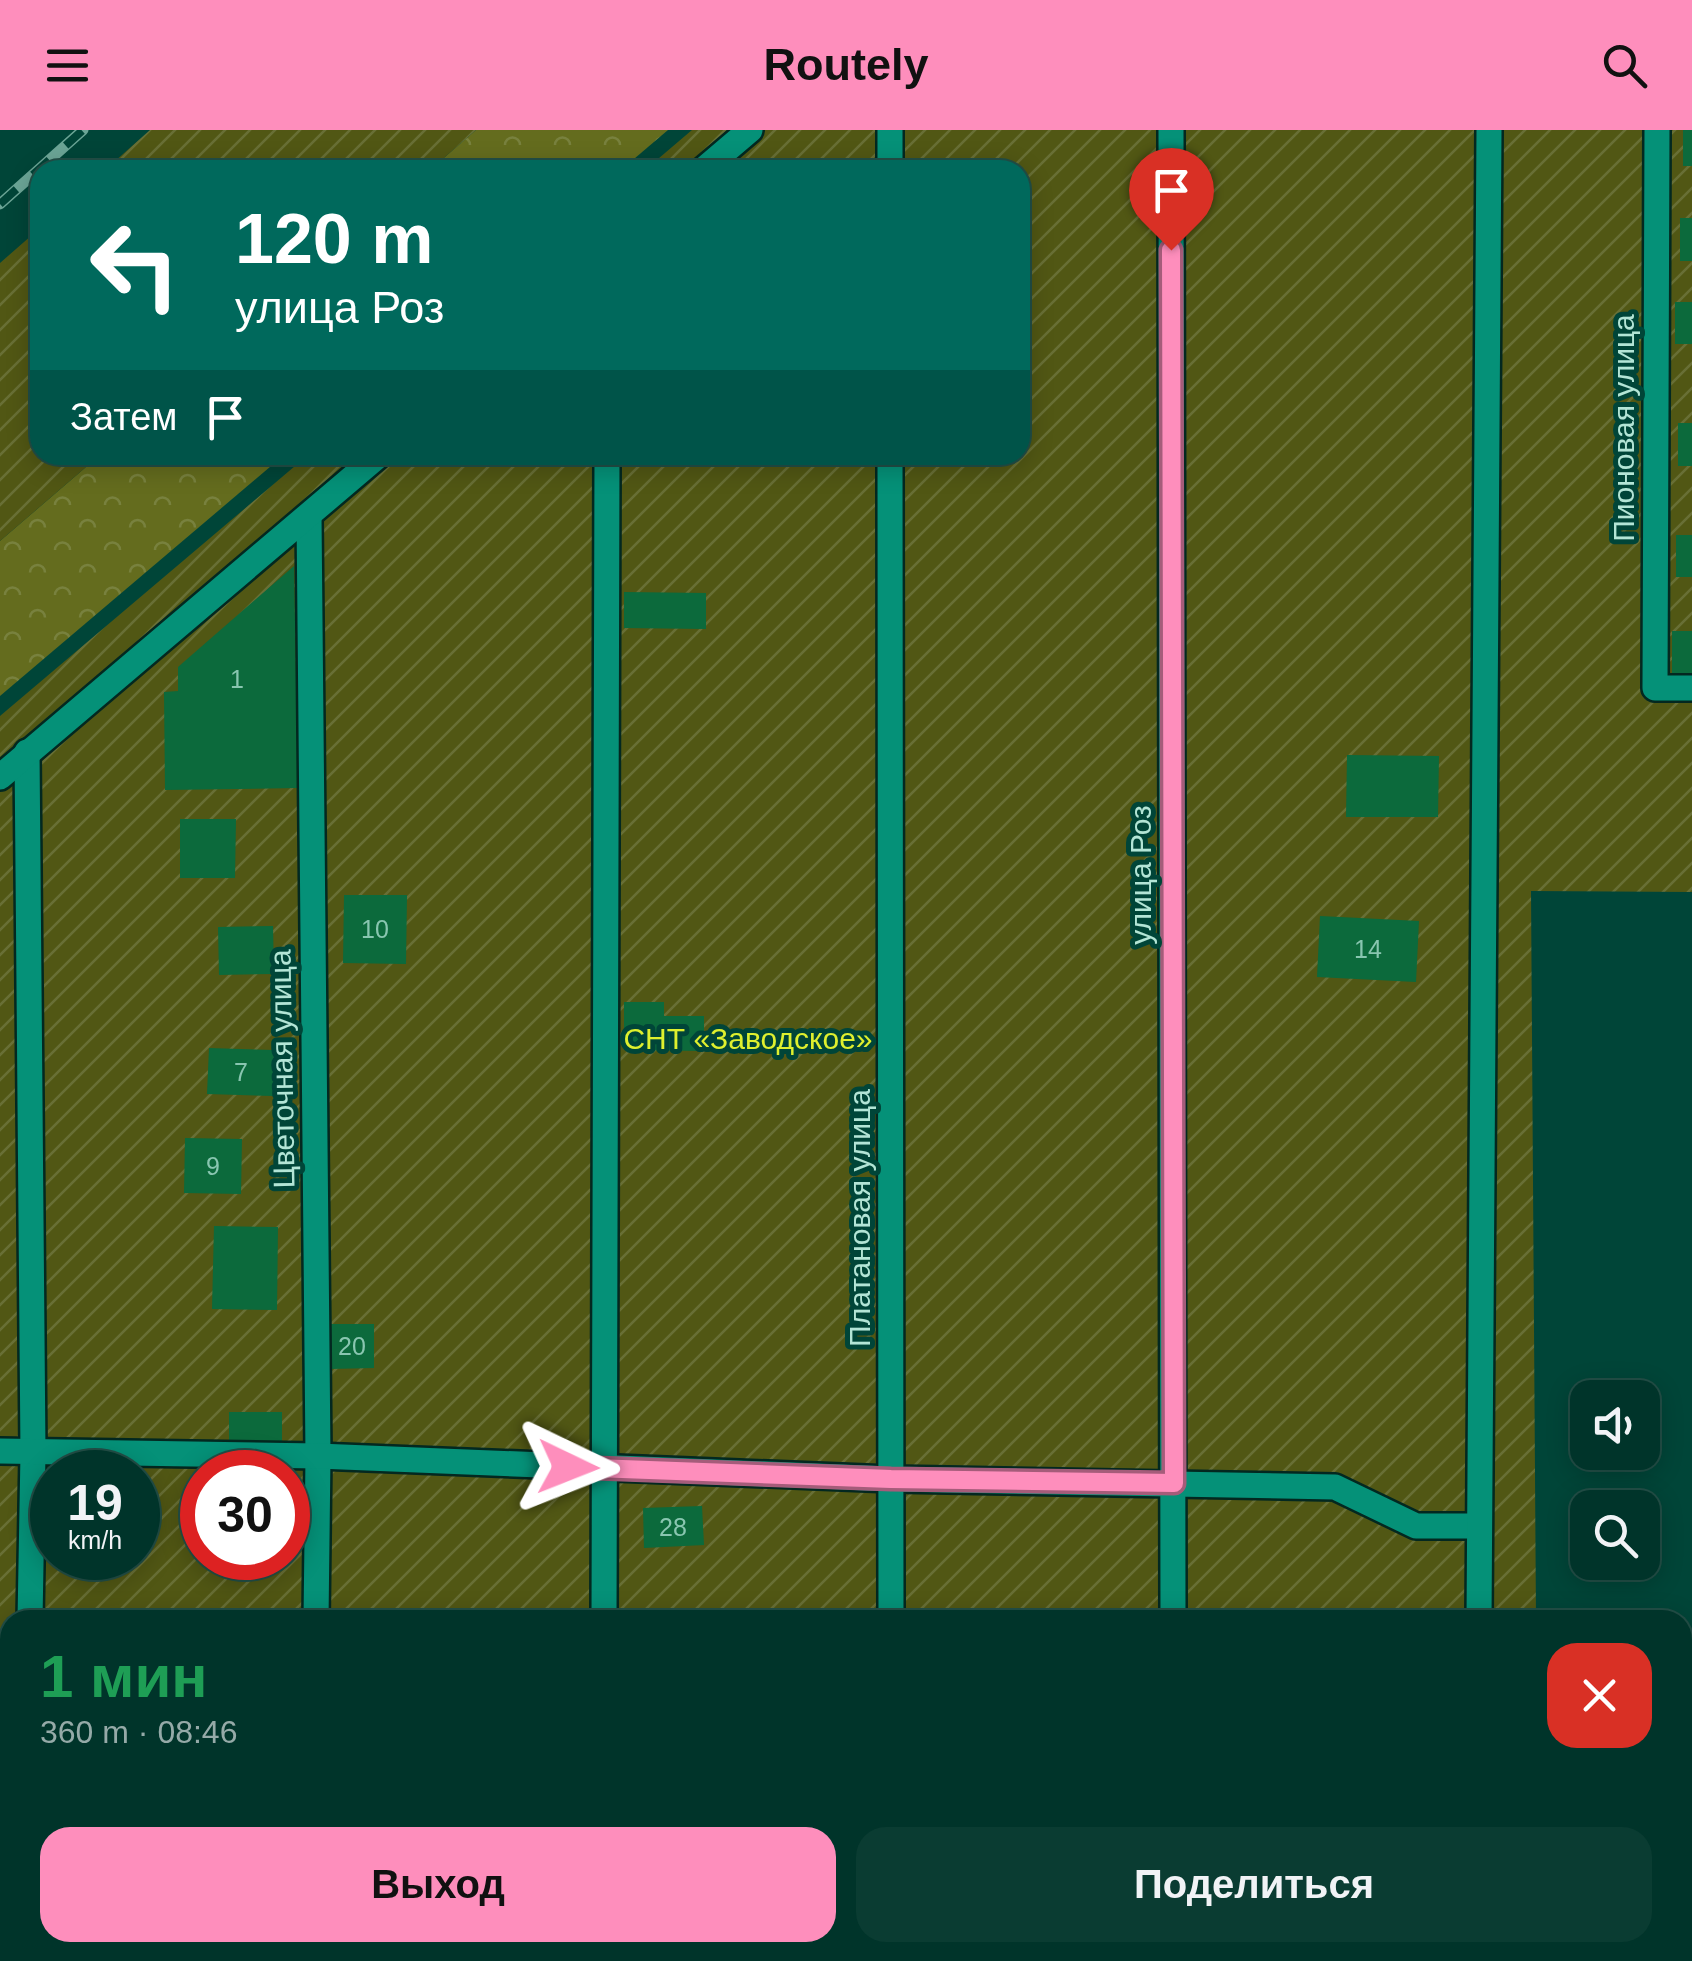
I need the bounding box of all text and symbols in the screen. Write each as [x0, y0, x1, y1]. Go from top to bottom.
icon: menu [40, 38, 95, 93]
icon: search [1597, 38, 1652, 93]
text: Routely [763, 39, 929, 90]
pin [1129, 148, 1214, 251]
icon: arrive [1144, 163, 1199, 218]
icon: left [70, 200, 200, 330]
text: 120 m [235, 200, 433, 278]
text: улица Роз [235, 282, 444, 333]
street label: Пионовая улица [1607, 314, 1640, 542]
icon: arrive [198, 390, 253, 445]
text: Затем [70, 396, 178, 438]
house number: 1 [230, 665, 244, 693]
street label: улица Роз [1124, 805, 1157, 945]
house number: 10 [361, 915, 389, 943]
house number: 14 [1354, 935, 1382, 963]
street label: Цветочная улица [263, 949, 301, 1189]
park label: СНТ «Заводское» [623, 1022, 873, 1055]
house number: 7 [234, 1058, 248, 1086]
street label: Платановая улица [843, 1089, 876, 1347]
house number: 9 [206, 1152, 220, 1180]
house number: 20 [338, 1332, 366, 1360]
map controls [1570, 1380, 1660, 1580]
button: sound [1570, 1380, 1660, 1470]
position arrow [516, 1415, 620, 1519]
speed limit sign: 30 [180, 1450, 310, 1580]
text: 19 [67, 1475, 123, 1531]
button: search [1570, 1490, 1660, 1580]
house number: 28 [659, 1513, 687, 1541]
text: km/h [68, 1526, 122, 1554]
text: 1 мин [40, 1643, 208, 1710]
button: close [1547, 1643, 1652, 1748]
text: 360 m · 08:46 [40, 1714, 237, 1750]
button: Выход [40, 1827, 836, 1942]
button: Поделиться [856, 1827, 1652, 1942]

